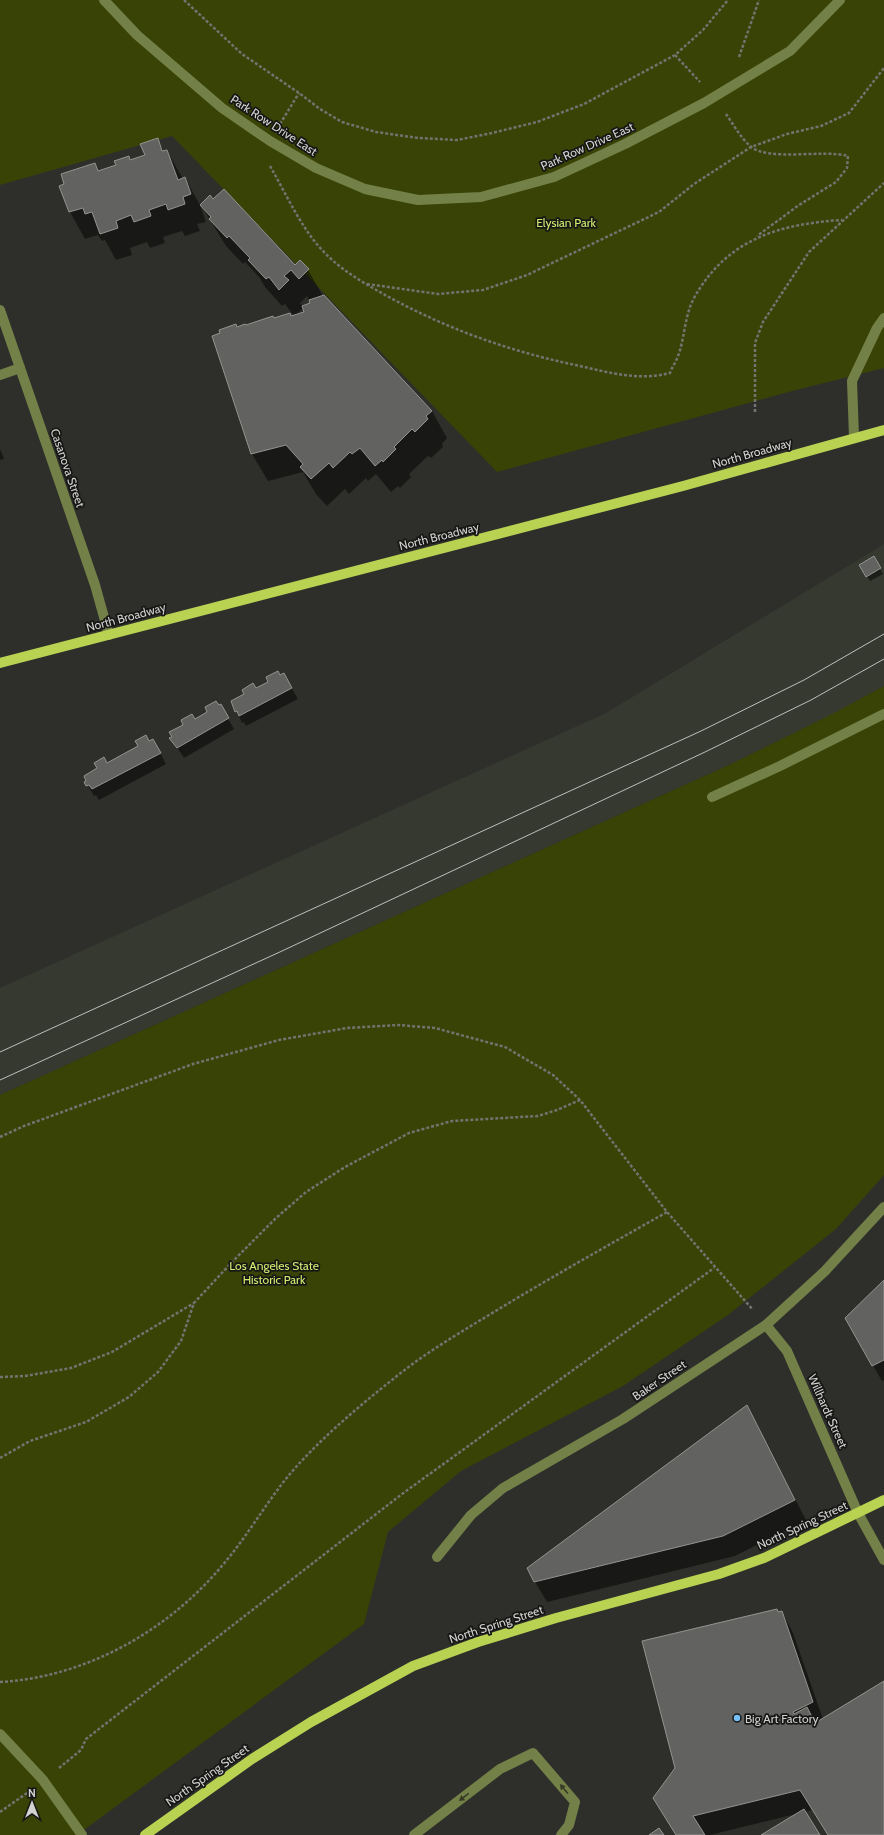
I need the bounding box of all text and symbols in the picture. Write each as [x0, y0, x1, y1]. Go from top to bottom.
street label: Park Row Drive East [228, 91, 320, 159]
street label: Park Row Drive East [538, 119, 636, 173]
park label: Elysian Park [536, 215, 596, 230]
street label: Casanova Street [48, 427, 88, 509]
street label: North Broadway [711, 435, 793, 471]
street label: North Broadway [397, 519, 481, 553]
street label: North Broadway [85, 599, 167, 635]
park label: Los Angeles State Historic Park [229, 1258, 319, 1287]
street label: Baker Street [629, 1357, 689, 1403]
street label: Willhardt Street [805, 1372, 851, 1450]
street label: North Spring Street [754, 1497, 850, 1553]
street label: North Spring Street [447, 1602, 545, 1646]
place label: Big Art Factory [745, 1711, 819, 1726]
marker: Big Art Factory [732, 1713, 742, 1723]
street label: North Spring Street [163, 1741, 251, 1809]
north arrow [12, 1783, 52, 1823]
one-way arrow [559, 1784, 568, 1795]
text: N [28, 1786, 36, 1800]
one-way arrow [458, 1792, 469, 1801]

